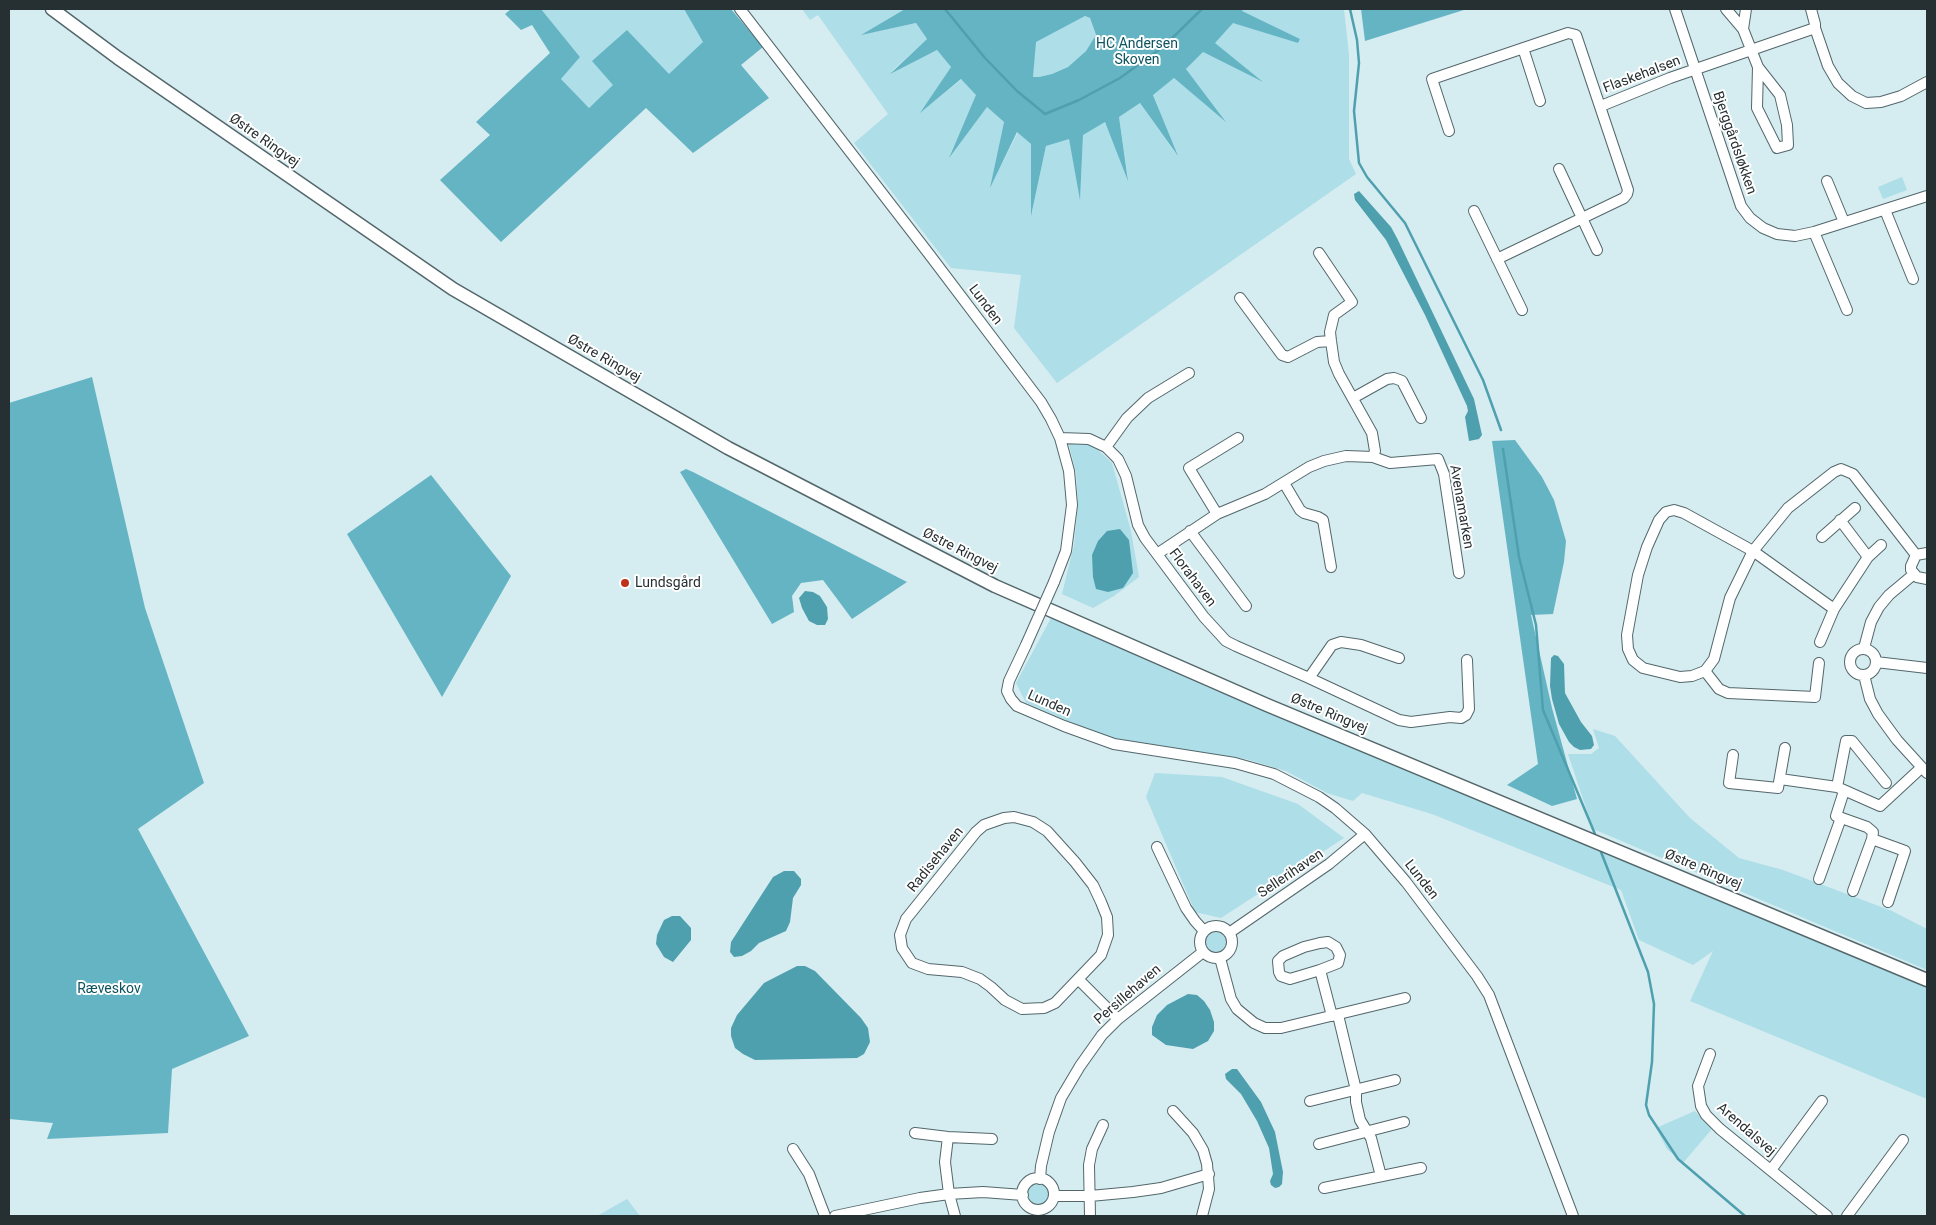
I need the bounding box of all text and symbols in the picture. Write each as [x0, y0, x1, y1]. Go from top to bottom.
park label: HC Andersen Skoven [1096, 36, 1178, 68]
street label: Flaskehalsen [1601, 53, 1683, 97]
street label: Bjerggårdsløkken [1709, 89, 1759, 197]
street label: Østre Ringvej [226, 111, 302, 171]
street label: Lunden [965, 282, 1005, 328]
street label: Østre Ringvej [564, 331, 644, 387]
street label: Avenamarken [1445, 464, 1477, 550]
street label: Østre Ringvej [920, 525, 1000, 577]
street label: Florahaven [1165, 546, 1219, 610]
place label: Lundsgård [635, 575, 701, 591]
marker: Lundsgård [619, 577, 631, 589]
street label: Lunden [1025, 687, 1073, 721]
street label: Østre Ringvej [1288, 690, 1370, 738]
street label: Radisehaven [905, 824, 967, 896]
street label: Sellerihaven [1255, 846, 1327, 902]
street label: Østre Ringvej [1662, 846, 1744, 894]
street label: Lunden [1400, 857, 1442, 903]
street label: Persillehaven [1091, 961, 1165, 1029]
park label: Ræveskov [77, 981, 141, 997]
street label: Arendalsvej [1713, 1100, 1779, 1160]

